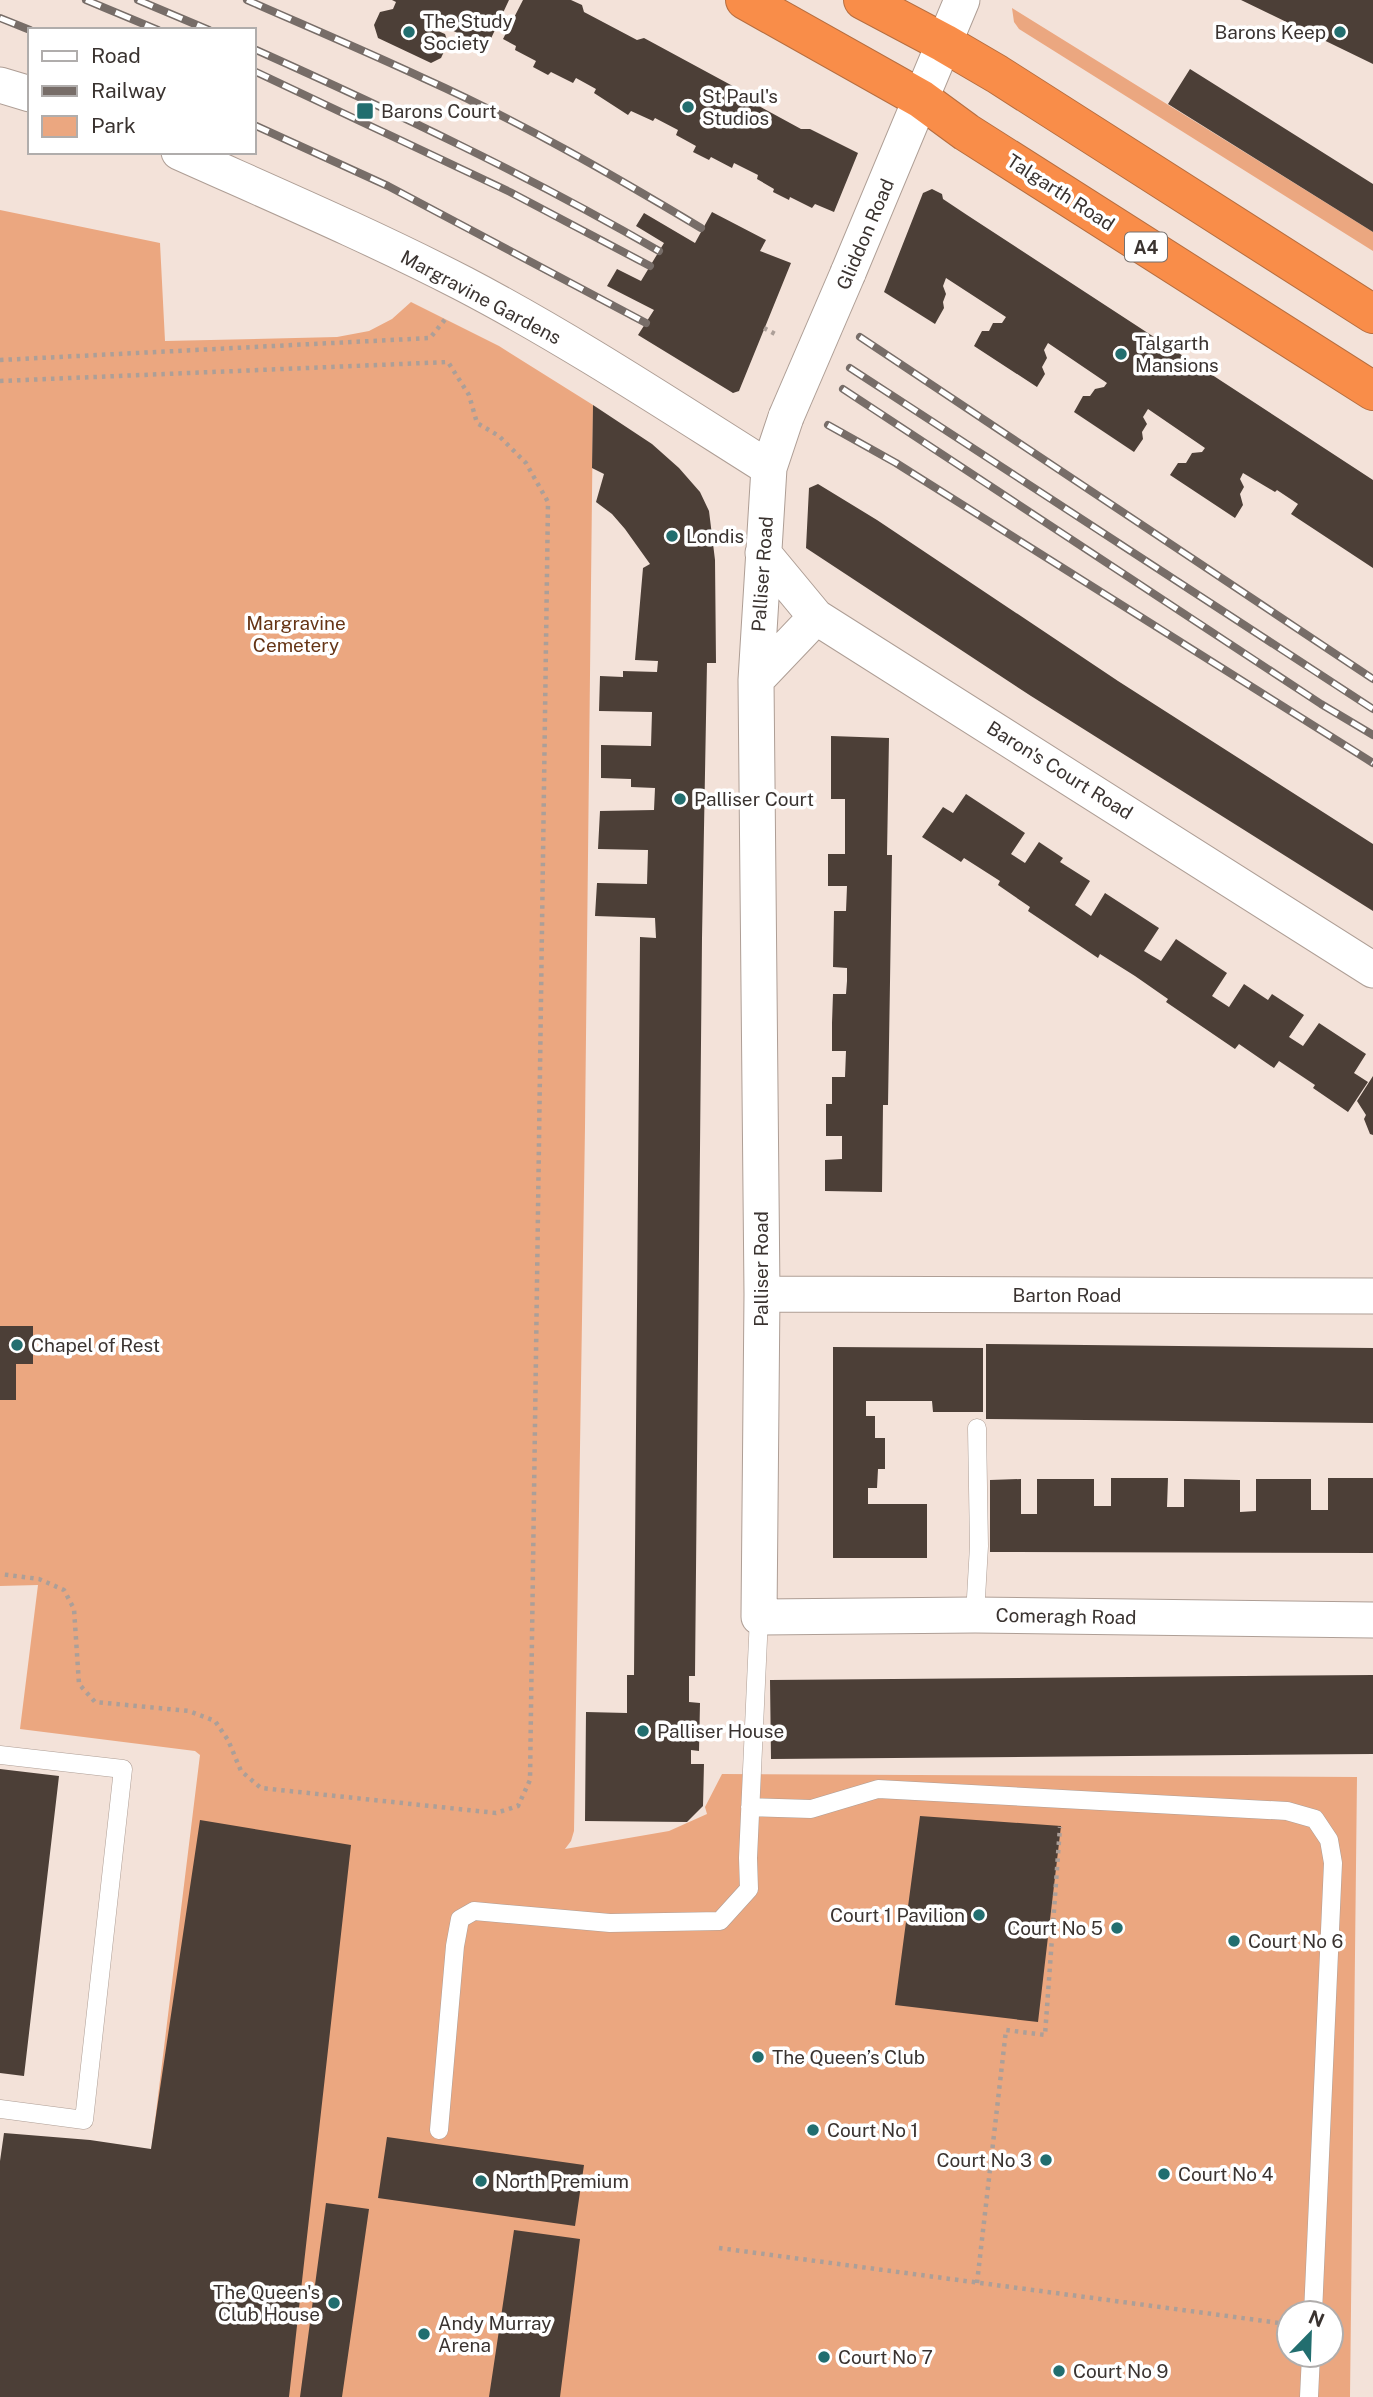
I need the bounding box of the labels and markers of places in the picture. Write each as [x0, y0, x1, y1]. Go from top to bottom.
place label: The Study Society [423, 10, 513, 54]
place label: Barons Keep [1214, 21, 1326, 43]
marker: The Study Society [401, 24, 417, 40]
marker: Barons Keep [1332, 24, 1348, 40]
place label: St Paul's Studios [702, 85, 778, 129]
marker: St Paul's Studios [680, 99, 696, 115]
place label: Barons Court [381, 100, 497, 122]
marker: Barons Court [355, 101, 375, 121]
place label: Talgarth Mansions [1135, 332, 1219, 376]
marker: Talgarth Mansions [1113, 346, 1129, 362]
place label: Londis [686, 525, 744, 547]
marker: Londis [664, 528, 680, 544]
place label: Palliser Court [694, 788, 814, 810]
marker: Palliser Court [672, 791, 688, 807]
place label: Chapel of Rest [31, 1334, 160, 1356]
marker: Chapel of Rest [9, 1337, 25, 1353]
place label: Palliser House [657, 1720, 784, 1742]
marker: Palliser House [635, 1723, 651, 1739]
place label: Court 1 Pavilion [830, 1904, 965, 1926]
marker: Court 1 Pavilion [971, 1907, 987, 1923]
place label: Court No 5 [1007, 1917, 1103, 1939]
marker: Court No 5 [1109, 1920, 1125, 1936]
place label: Court No 6 [1248, 1930, 1343, 1952]
marker: Court No 6 [1226, 1933, 1242, 1949]
place label: The Queen’s Club [772, 2046, 925, 2068]
marker: The Queen’s Club [750, 2049, 766, 2065]
place label: Court No 1 [827, 2119, 918, 2141]
marker: Court No 1 [805, 2122, 821, 2138]
place label: Court No 3 [937, 2149, 1032, 2171]
marker: Court No 3 [1038, 2152, 1054, 2168]
place label: Court No 4 [1178, 2163, 1274, 2185]
marker: Court No 4 [1156, 2166, 1172, 2182]
place label: North Premium [495, 2170, 629, 2192]
marker: North Premium [473, 2173, 489, 2189]
place label: The Queen's Club House [213, 2281, 320, 2325]
marker: The Queen's Club House [326, 2295, 342, 2311]
place label: Andy Murray Arena [438, 2312, 551, 2356]
marker: Andy Murray Arena [416, 2326, 432, 2342]
place label: Court No 7 [838, 2346, 933, 2368]
marker: Court No 7 [816, 2349, 832, 2365]
place label: Court No 9 [1073, 2360, 1168, 2382]
marker: Court No 9 [1051, 2363, 1067, 2379]

